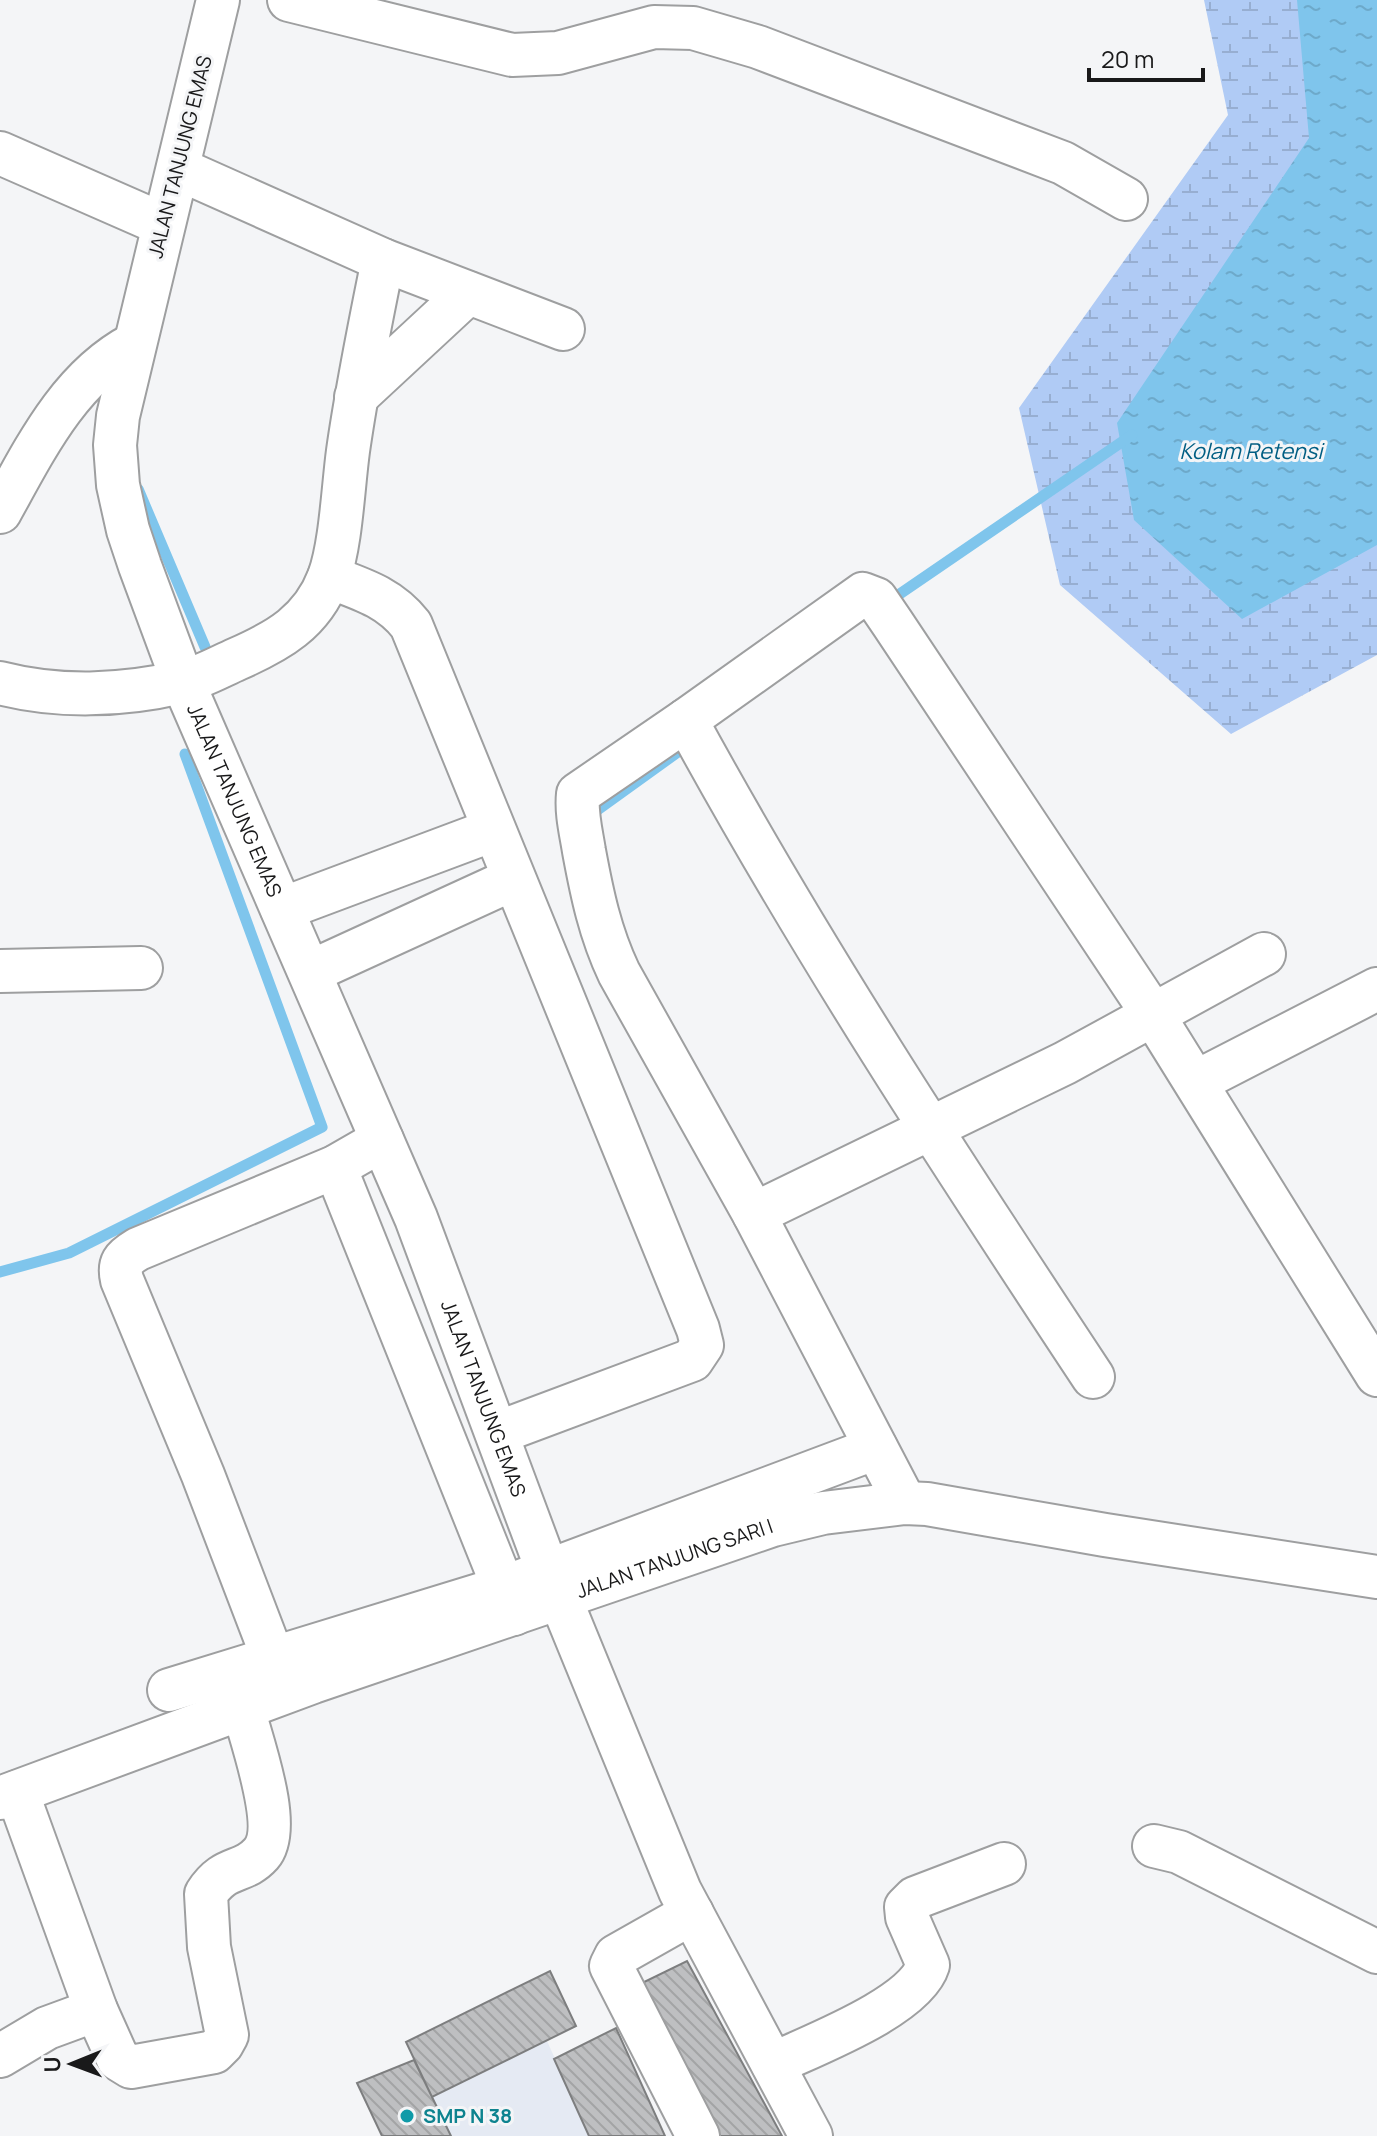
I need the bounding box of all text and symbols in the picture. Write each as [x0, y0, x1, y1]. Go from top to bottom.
scale bar [1089, 32, 1203, 82]
text: 20 m [1101, 42, 1154, 75]
street label: JALAN TANJUNG EMAS [141, 53, 218, 261]
water label: Kolam Retensi [1180, 436, 1325, 466]
street label: JALAN TANJUNG EMAS [181, 699, 289, 901]
street label: JALAN TANJUNG EMAS [435, 1296, 533, 1501]
street label: JALAN TANJUNG SARI I [573, 1512, 776, 1604]
north arrow [32, 2024, 112, 2104]
text: U [37, 2056, 67, 2073]
place label: SMP N 38 [423, 2102, 512, 2129]
marker: SMP N 38 [398, 2107, 416, 2125]

